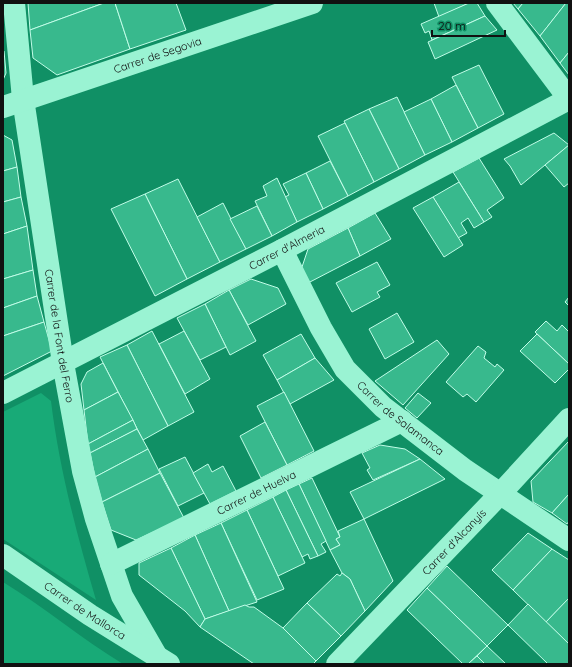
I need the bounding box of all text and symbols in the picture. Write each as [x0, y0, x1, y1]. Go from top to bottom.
scale bar [432, 12, 505, 38]
text: 20 m [438, 18, 466, 33]
street label: Carrer de Segovia [112, 34, 203, 76]
street label: Carrer d'Almeria [246, 222, 327, 273]
street label: Carrer de la Font del Ferro [42, 268, 77, 404]
street label: Carrer de Salamanca [354, 378, 447, 458]
street label: Carrer de Huelva [214, 467, 298, 518]
street label: Carrer d'Alcanyís [419, 506, 489, 578]
street label: Carrer de Mallorca [41, 578, 128, 643]

